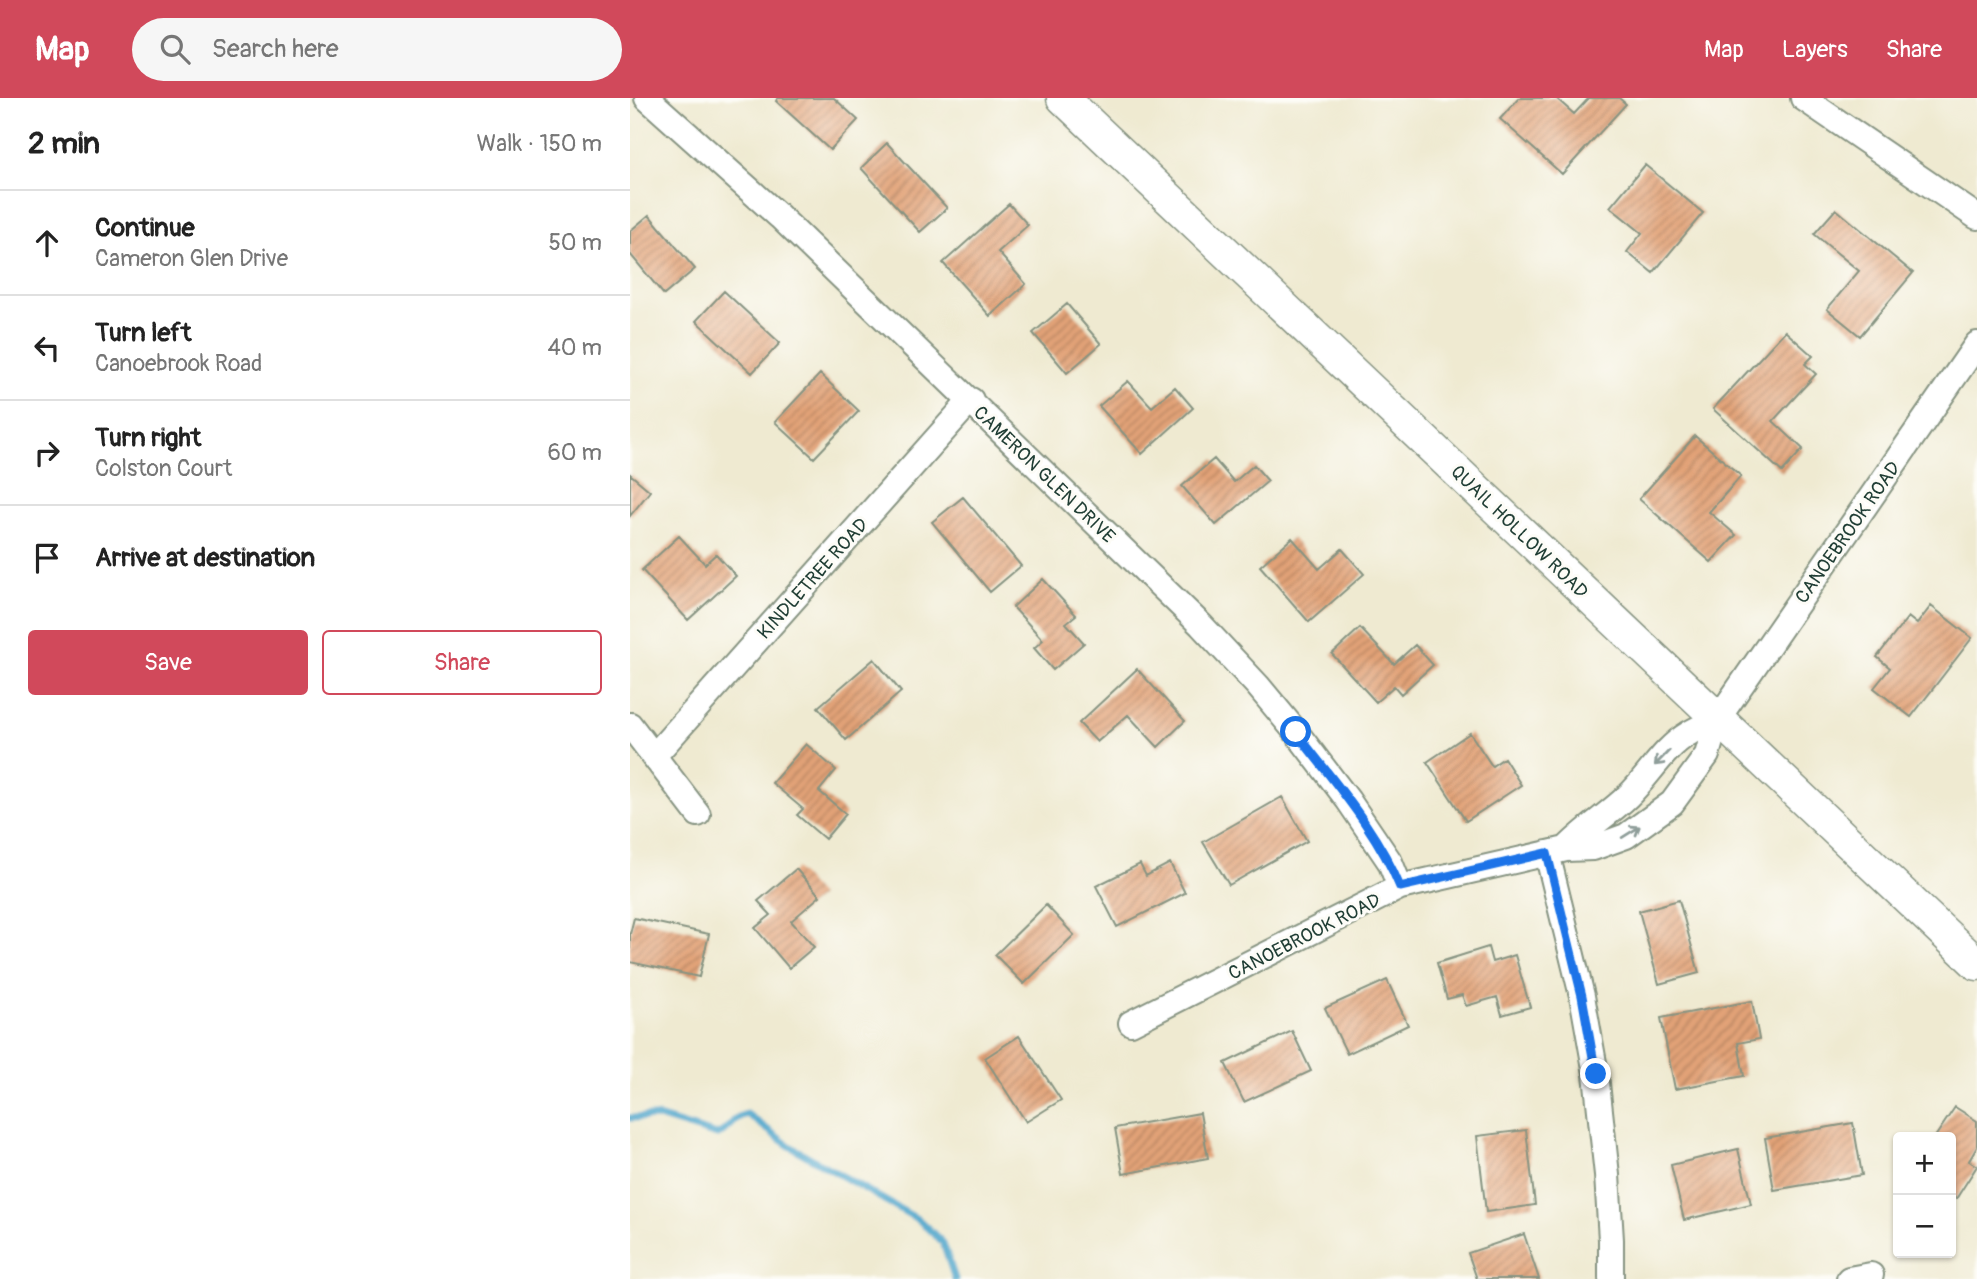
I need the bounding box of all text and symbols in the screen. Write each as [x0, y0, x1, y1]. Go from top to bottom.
search box [132, 18, 622, 81]
text: Map [35, 29, 90, 70]
icon: search [156, 30, 194, 68]
text: Search here [212, 33, 339, 65]
text: Map [1704, 35, 1744, 64]
text: Layers [1782, 35, 1848, 64]
text: Share [1886, 35, 1942, 64]
text: 2 min [28, 125, 100, 162]
text: Walk · 150 m [477, 129, 602, 158]
text: Continue [95, 212, 195, 244]
icon: ahead [28, 224, 66, 262]
text: 50 m [548, 228, 602, 257]
text: Cameron Glen Drive [95, 244, 288, 273]
text: Turn left [95, 317, 191, 349]
icon: left [28, 329, 66, 367]
text: 40 m [548, 333, 602, 362]
text: Canoebrook Road [95, 349, 262, 378]
street label: CAMERON GLEN DRIVE [968, 401, 1120, 549]
text: Turn right [95, 422, 201, 454]
icon: right [28, 434, 66, 472]
text: 60 m [547, 438, 602, 467]
text: Colston Court [95, 454, 232, 483]
street label: CANOEBROOK ROAD [1790, 457, 1906, 608]
street label: QUAIL HOLLOW ROAD [1446, 460, 1593, 604]
street label: KINDLETREE ROAD [752, 513, 874, 644]
icon: arrive [28, 539, 66, 577]
text: Arrive at destination [95, 542, 315, 574]
button: Save [28, 630, 308, 695]
button: Share [322, 630, 602, 695]
route start [1280, 716, 1311, 747]
one-way arrow [1654, 749, 1671, 766]
one-way arrow [1620, 824, 1640, 838]
street label: CANOEBROOK ROAD [1224, 888, 1385, 986]
route end [1580, 1058, 1611, 1089]
map controls [1893, 1132, 1956, 1258]
button: + [1893, 1132, 1956, 1195]
button: − [1893, 1195, 1956, 1258]

